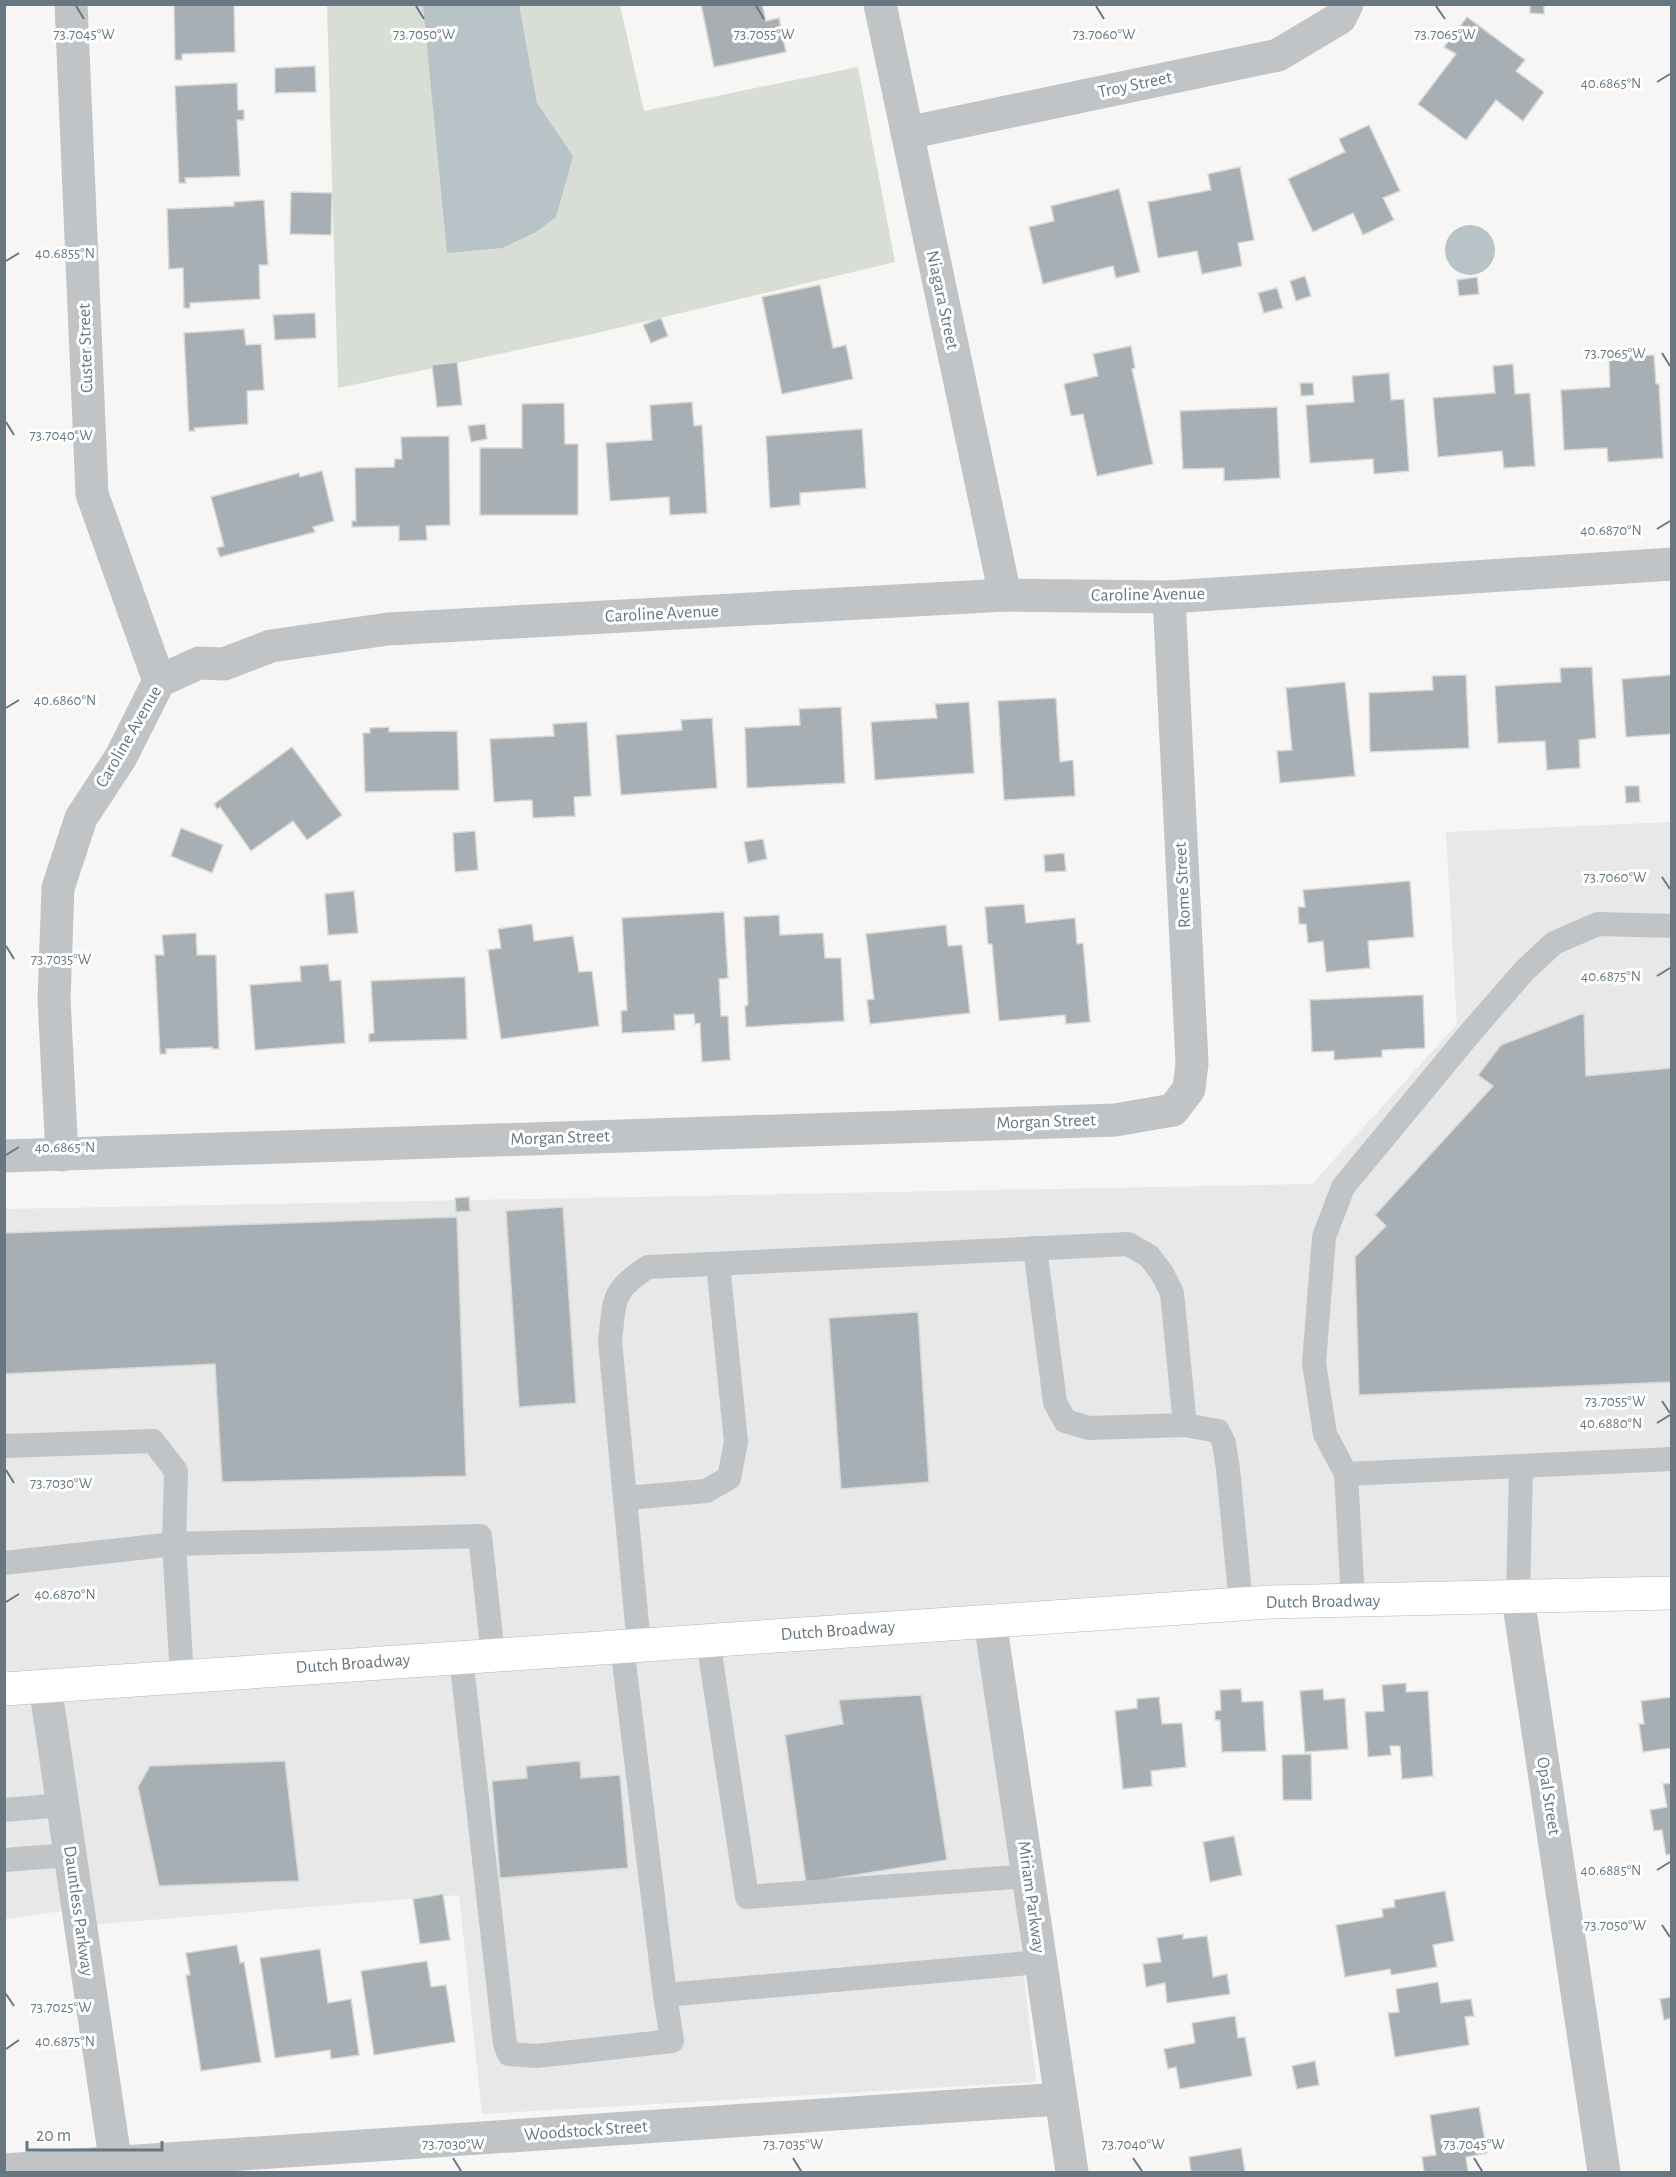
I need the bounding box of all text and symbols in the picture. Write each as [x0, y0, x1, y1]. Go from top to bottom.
text: 73.7045°W [53, 27, 115, 42]
text: 73.7050°W [393, 27, 456, 42]
text: 73.7055°W [734, 27, 795, 42]
text: 73.7060°W [1072, 27, 1136, 42]
text: 73.7065°W [1414, 27, 1476, 42]
street label: Troy Street [1096, 68, 1174, 102]
text: 40.6865°N [1581, 76, 1641, 91]
text: 40.6855°N [35, 246, 95, 261]
street label: Niagara Street [923, 249, 961, 351]
street label: Custer Street [75, 303, 97, 393]
text: 73.7065°W [1584, 346, 1646, 361]
text: 73.7040°W [29, 428, 93, 443]
text: 40.6870°N [1580, 523, 1642, 538]
street label: Caroline Avenue [1091, 585, 1205, 605]
street label: Caroline Avenue [605, 602, 719, 626]
street label: Caroline Avenue [93, 683, 165, 791]
text: 40.6860°N [34, 693, 96, 708]
street label: Rome Street [1172, 841, 1194, 928]
text: 73.7060°W [1583, 870, 1647, 885]
text: 73.7035°W [31, 952, 92, 967]
text: 40.6875°N [1581, 969, 1641, 984]
street label: Morgan Street [996, 1111, 1096, 1133]
street label: Morgan Street [510, 1127, 610, 1149]
text: 40.6865°N [35, 1140, 95, 1155]
text: 73.7055°W [1585, 1394, 1646, 1409]
text: 40.6880°N [1580, 1416, 1642, 1431]
text: 73.7030°W [30, 1476, 93, 1491]
text: 40.6870°N [34, 1587, 96, 1602]
street label: Dutch Broadway [1265, 1592, 1381, 1612]
street label: Dutch Broadway [780, 1618, 896, 1644]
street label: Dutch Broadway [295, 1651, 411, 1677]
street label: Opal Street [1533, 1756, 1563, 1837]
street label: Miriam Parkway [1014, 1840, 1048, 1954]
street label: Dauntless Parkway [60, 1845, 96, 1978]
text: 40.6885°N [1581, 1863, 1641, 1878]
text: 73.7050°W [1584, 1918, 1647, 1933]
text: 73.7025°W [30, 2000, 92, 2015]
text: 40.6875°N [35, 2034, 95, 2049]
scale bar [27, 2114, 162, 2152]
street label: Woodstock Street [524, 2118, 649, 2144]
text: 20 m [36, 2127, 71, 2145]
text: 73.7030°W [422, 2137, 485, 2152]
text: 73.7035°W [763, 2137, 824, 2152]
text: 73.7040°W [1101, 2137, 1165, 2152]
text: 73.7045°W [1443, 2137, 1505, 2152]

